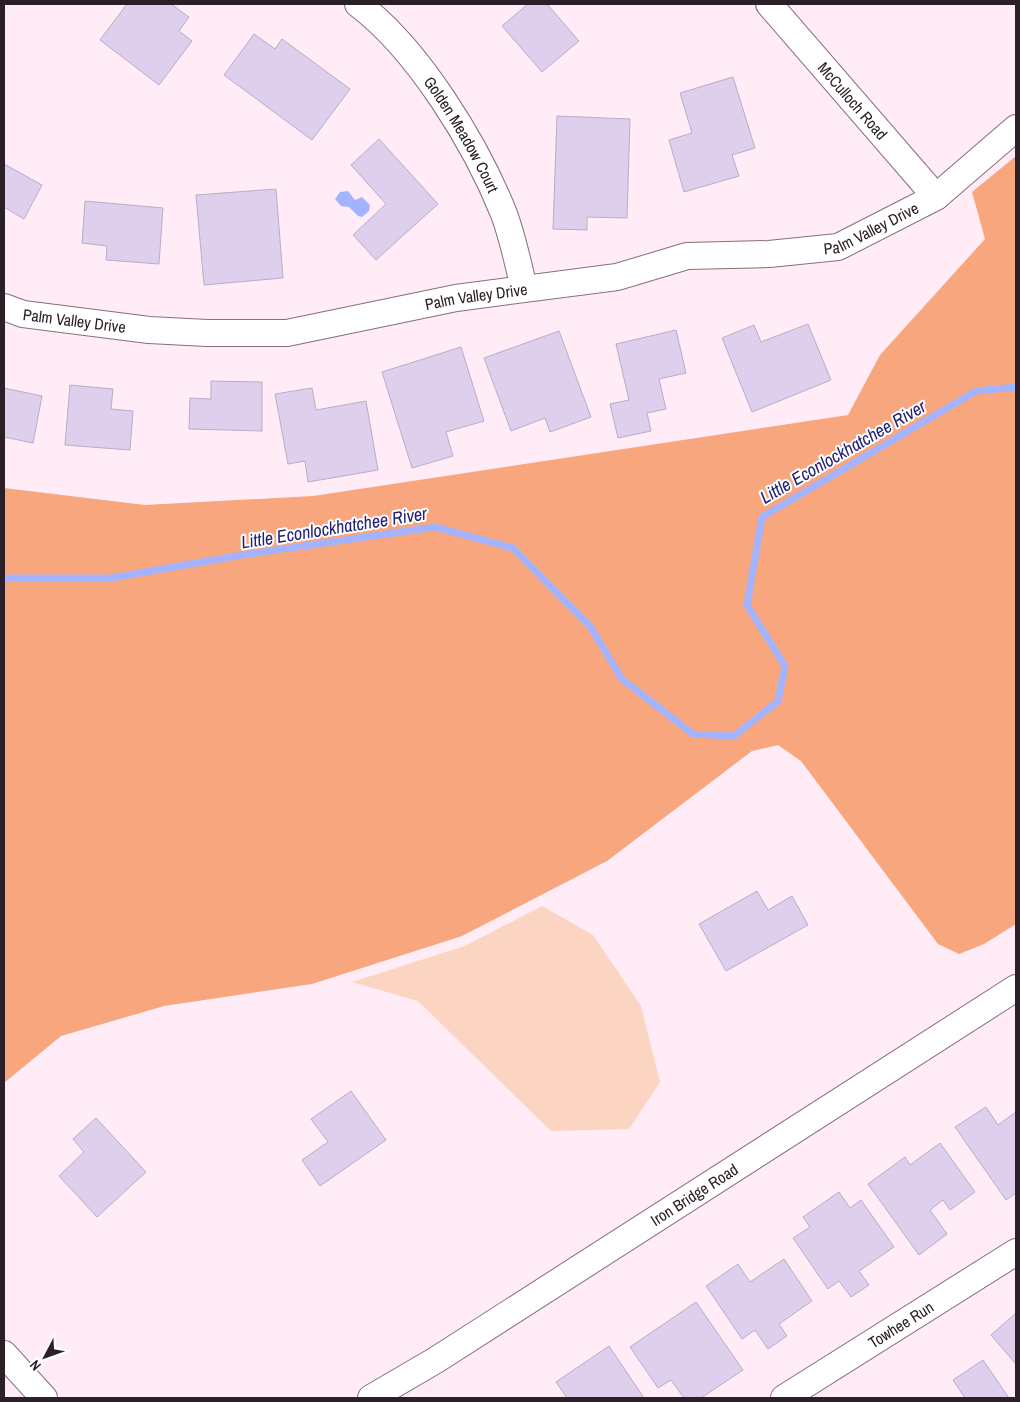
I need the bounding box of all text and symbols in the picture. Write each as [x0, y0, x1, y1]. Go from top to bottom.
street label: McCulloch Road [813, 57, 893, 144]
street label: Golden Meadow Court [419, 72, 504, 196]
street label: Palm Valley Drive [823, 197, 922, 259]
street label: Palm Valley Drive [423, 278, 529, 315]
street label: Palm Valley Drive [22, 303, 127, 338]
water label: Little Econlockhatchee River [755, 393, 931, 509]
water label: Little Econlockhatchee River [239, 500, 430, 555]
street label: Iron Bridge Road [646, 1158, 742, 1231]
street label: Towhee Run [864, 1296, 938, 1353]
north arrow [20, 1332, 70, 1382]
text: N [26, 1356, 45, 1375]

